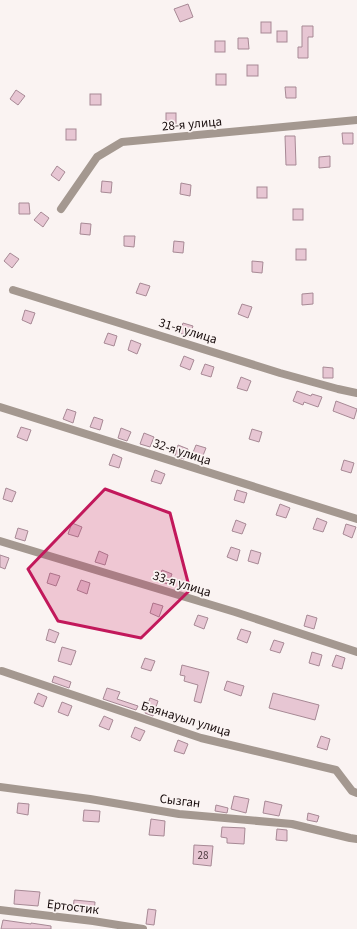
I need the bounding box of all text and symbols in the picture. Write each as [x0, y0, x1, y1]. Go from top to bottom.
street label: 28-я улица [161, 112, 223, 136]
street label: 31-я улица [157, 314, 219, 348]
street label: 32-я улица [151, 434, 213, 470]
street label: 33-я улица [151, 567, 213, 601]
street label: Баянауыл улица [139, 697, 233, 741]
street label: Сызган [159, 790, 201, 812]
house number: 28 [198, 848, 209, 863]
street label: Ертостик [46, 895, 101, 919]

